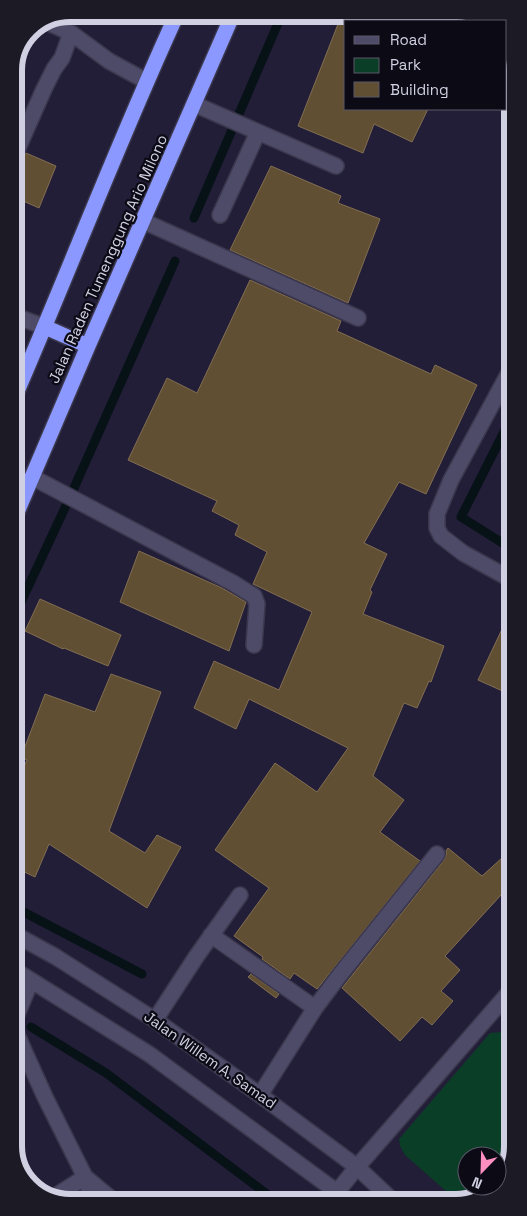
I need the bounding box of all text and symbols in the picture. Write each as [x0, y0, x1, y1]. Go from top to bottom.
legend [344, 20, 507, 110]
text: Road [390, 30, 427, 49]
text: Park [390, 55, 421, 74]
text: Building [390, 80, 449, 99]
street label: Jalan Raden Tumenggung Ario Milono [44, 131, 171, 386]
street label: Jalan Willem A. Samad [140, 1007, 280, 1113]
north arrow [457, 1146, 507, 1196]
text: N [469, 1173, 485, 1193]

